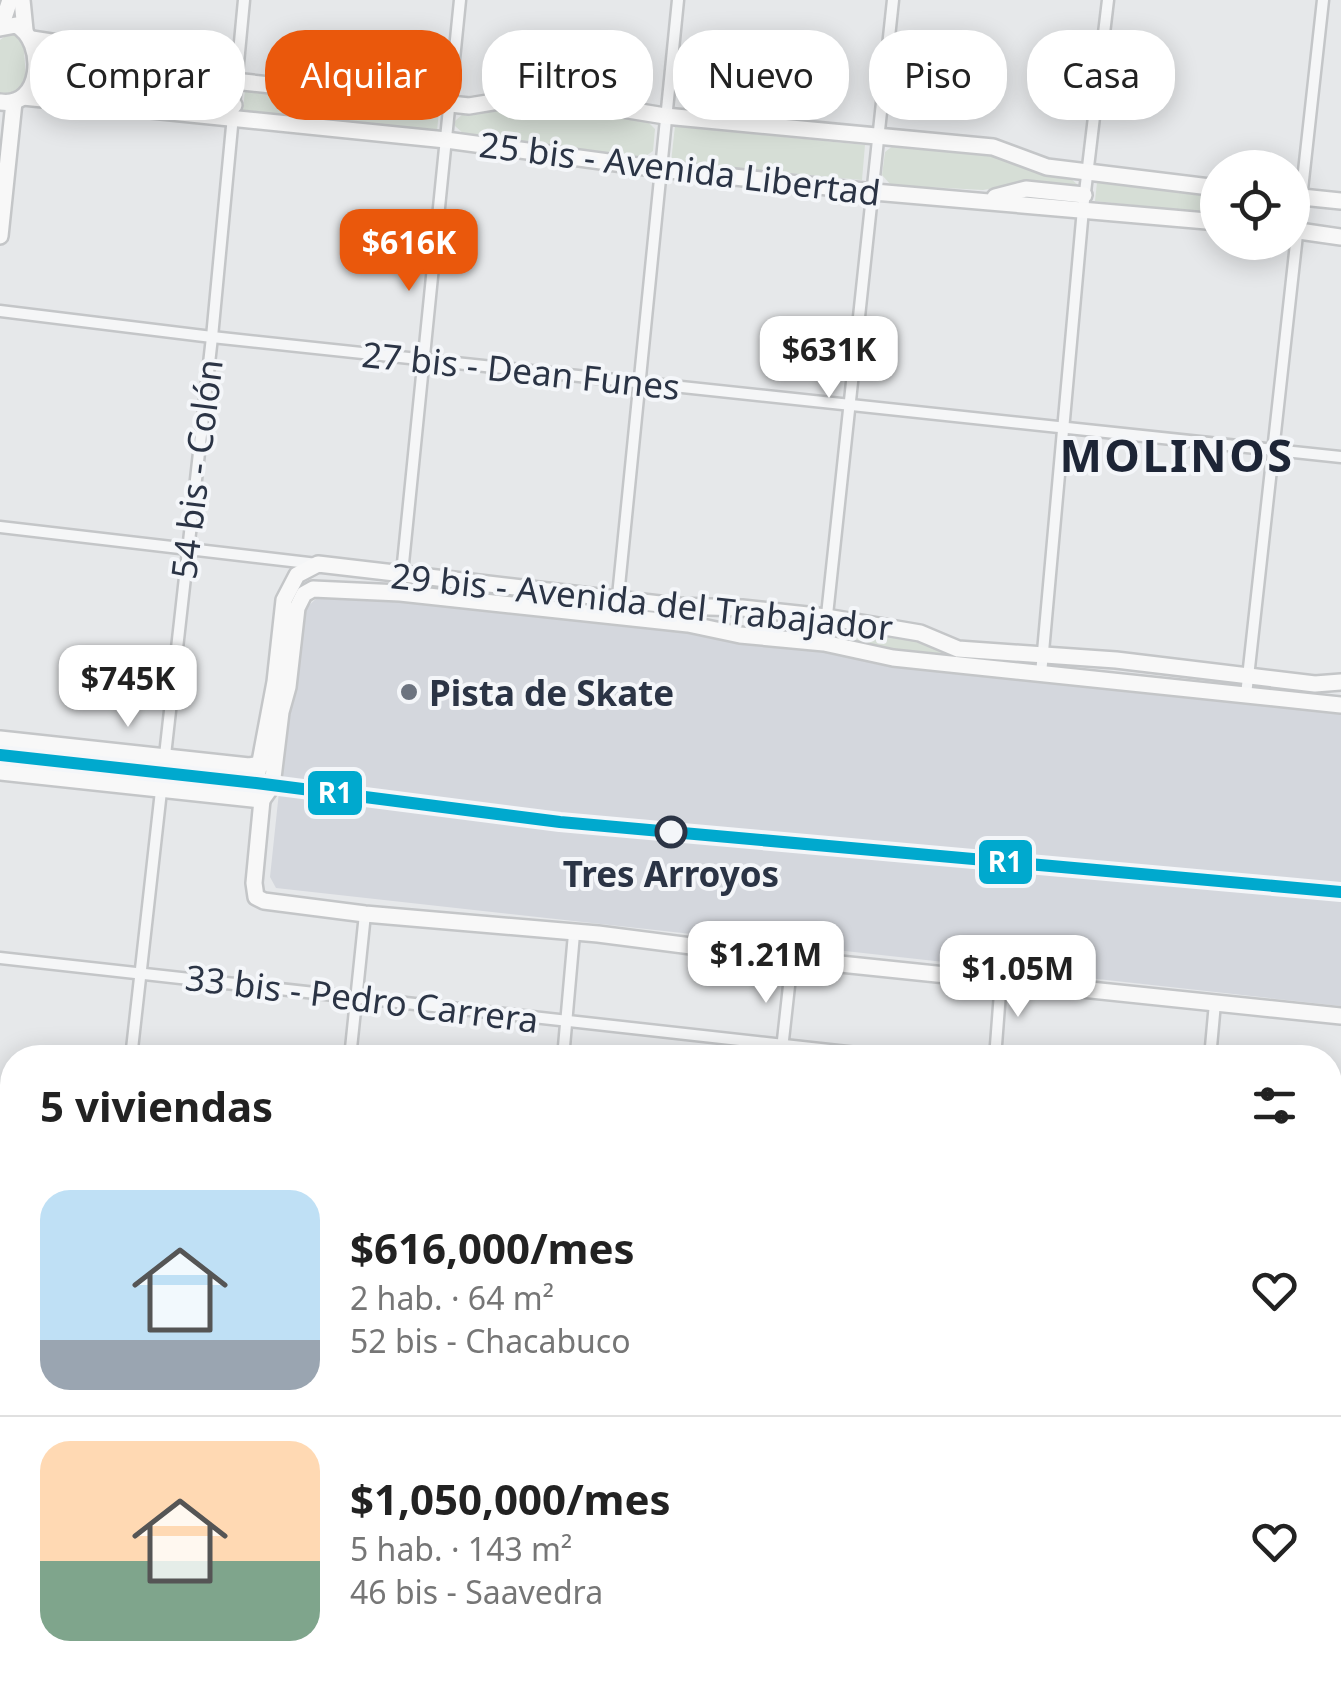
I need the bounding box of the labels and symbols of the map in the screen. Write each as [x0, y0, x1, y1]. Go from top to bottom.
street label: 25 bis - Avenida Libertad [477, 120, 883, 216]
pin: $616K [339, 209, 479, 294]
pin: $631K [759, 316, 899, 401]
street label: 27 bis - Dean Funes [360, 330, 682, 410]
street label: 54 bis - Colón [159, 356, 233, 582]
district label: MOLINOS [1059, 424, 1295, 485]
street label: 29 bis - Avenida del Trabajador [389, 551, 895, 651]
pin: $745K [58, 645, 198, 730]
place label: Pista de Skate [429, 669, 674, 716]
marker: Pista de Skate [398, 681, 420, 703]
line badge: R1 [306, 769, 364, 817]
text: R1 [318, 773, 352, 811]
marker: Tres Arroyos [656, 817, 686, 847]
line badge: R1 [977, 838, 1034, 886]
text: R1 [988, 842, 1022, 880]
place label: Tres Arroyos [563, 850, 779, 897]
pin: $1.21M [685, 921, 847, 1006]
pin: $1.05M [937, 935, 1099, 1020]
street label: 33 bis - Pedro Carrera [183, 953, 541, 1043]

